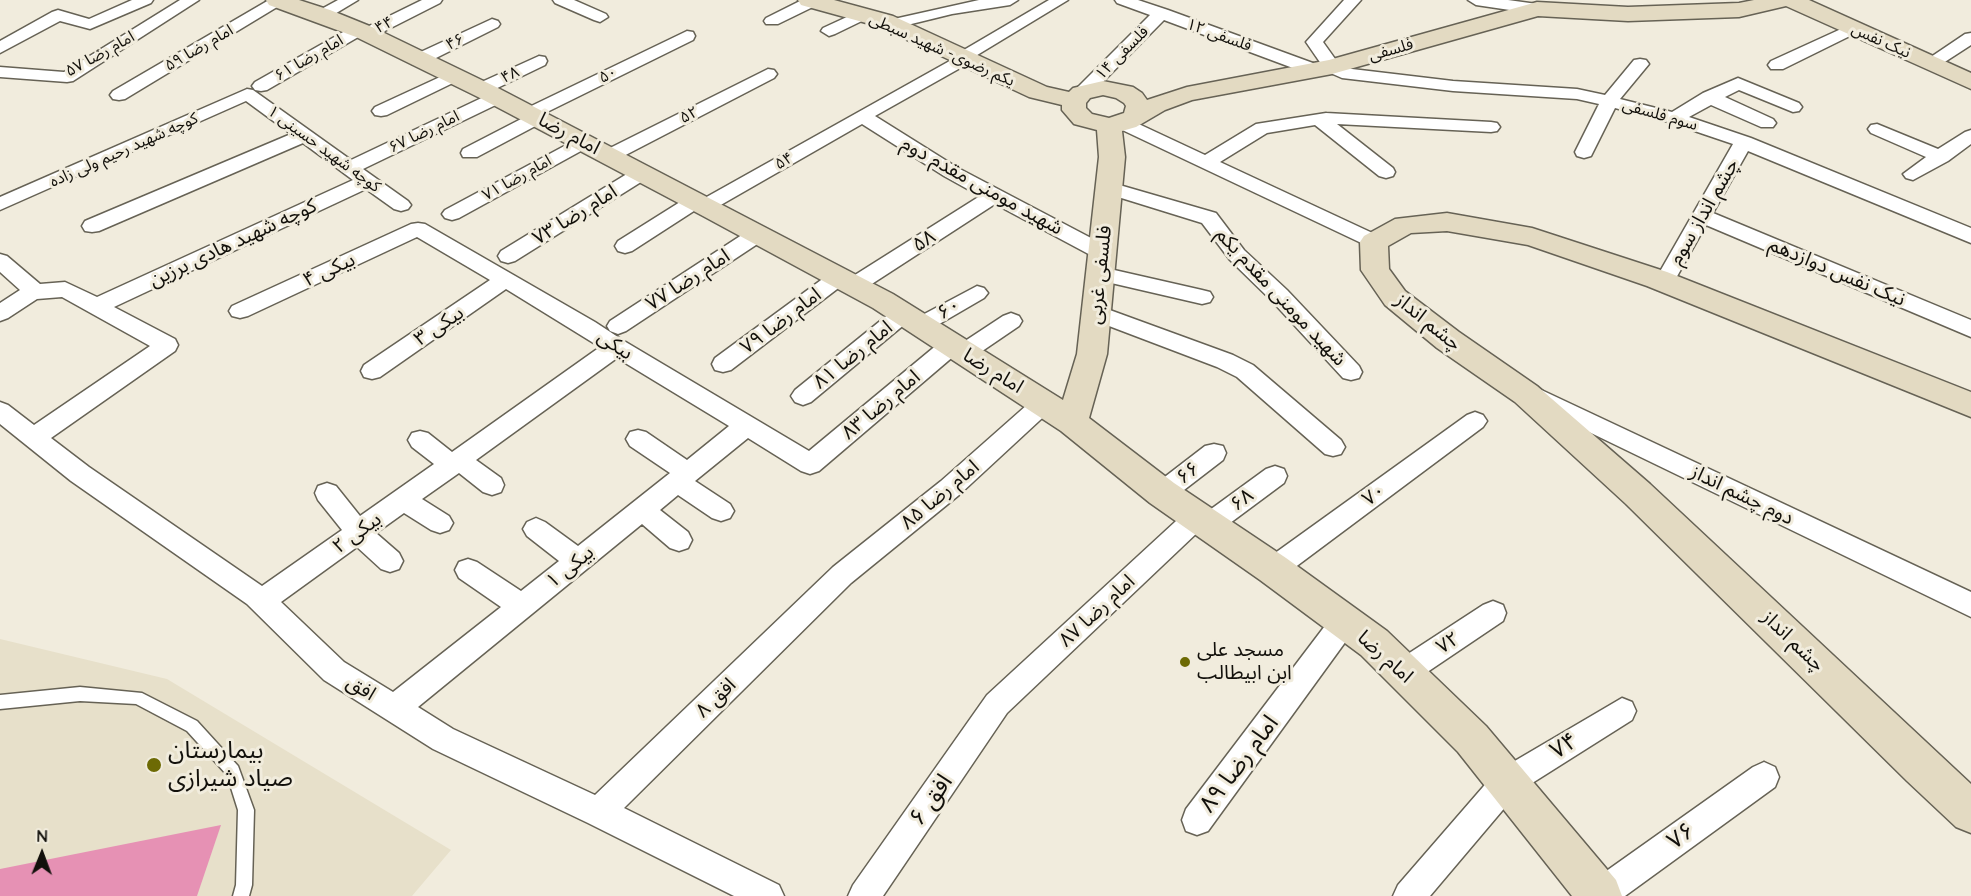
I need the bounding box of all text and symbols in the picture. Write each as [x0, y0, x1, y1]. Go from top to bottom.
street label: یکم رضوی- شهید سبطی [866, 9, 1018, 91]
street label: ۴۴ [371, 12, 397, 38]
street label: ۱۲ فلسفی [1184, 14, 1254, 56]
street label: نیک نفس [1848, 19, 1914, 63]
street label: ۵۹ امام رضا [161, 21, 237, 75]
street label: ۱۴ فلسفی [1091, 22, 1153, 84]
street label: امام رضا ۵۷ [62, 27, 138, 81]
street label: ۴۶ [443, 29, 467, 55]
street label: امام رضا ۶۱ [271, 31, 347, 85]
street label: فلسفی [1367, 35, 1415, 65]
street label: ۴۸ [498, 62, 522, 88]
street label: ۵۰ [596, 62, 620, 88]
street label: سوم فلسفی [1620, 95, 1700, 135]
street label: کوچه شهید حسینی ۱ [264, 102, 384, 196]
street label: ۵۲ [676, 102, 702, 128]
street label: امام رضا ۶۷ [386, 107, 462, 157]
street label: امام رضا [534, 108, 604, 160]
street label: کوچه شهید رحیم ولی زاده [47, 109, 201, 191]
street label: شهید مومنی مقدم دوم [897, 132, 1067, 240]
street label: ۵۴ [771, 148, 797, 174]
street label: امام رضا ۷۱ [479, 151, 555, 205]
street label: چشم انداز سوم [1664, 155, 1744, 269]
street label: امام رضا ۷۳ [528, 180, 622, 250]
street label: کوچه شهید هادی برزین [145, 194, 321, 292]
street label: شهید مومنی مقدم یکم [1211, 223, 1351, 371]
street label: فلسفی غربی [1083, 224, 1117, 326]
street label: ۵۸ [908, 225, 940, 257]
street label: نیک نفس دوازدهم [1765, 232, 1909, 312]
street label: امام رضا ۷۷ [642, 244, 734, 316]
street label: ۴ بیکی [299, 248, 359, 292]
street label: امام رضا ۷۹ [736, 283, 826, 359]
street label: چشم انداز [1390, 288, 1466, 356]
street label: ۶۰ [933, 293, 965, 325]
street label: ۳ بیکی [410, 301, 468, 351]
street label: امام رضا ۸۱ [808, 316, 898, 394]
street label: بیکی [593, 325, 637, 365]
street label: امام رضا [958, 343, 1028, 399]
street label: امام رضا ۸۳ [837, 365, 925, 445]
street label: امام رضا ۸۵ [896, 455, 984, 535]
street label: ۶۶ [1172, 457, 1204, 489]
street label: دوم چشم انداز [1686, 460, 1798, 530]
street label: ۷۰ [1358, 479, 1390, 511]
street label: ۶۸ [1226, 484, 1258, 516]
street label: ۲ بیکی [328, 507, 386, 559]
street label: ۱ بیکی [541, 540, 599, 594]
street label: امام رضا ۸۷ [1054, 570, 1140, 652]
street label: چشم انداز [1756, 605, 1830, 677]
street label: امام رضا [1352, 626, 1418, 688]
street label: ۷۲ [1432, 627, 1464, 659]
place label: مسجد علی ابن ابیطالب [1197, 638, 1292, 685]
marker: مسجد علی ابن ابیطالب [1178, 655, 1192, 669]
street label: افق [342, 670, 380, 706]
street label: افق ۸ [691, 673, 741, 723]
street label: امام رضا ۸۹ [1193, 710, 1285, 818]
street label: ۷۴ [1545, 727, 1583, 765]
place label: بیمارستان صیاد شیرازی [168, 737, 293, 793]
marker: بیمارستان صیاد شیرازی [145, 756, 163, 774]
street label: افق ۶ [903, 769, 959, 831]
street label: ۷۶ [1661, 816, 1701, 856]
north arrow [12, 824, 72, 884]
text: N [36, 826, 48, 846]

